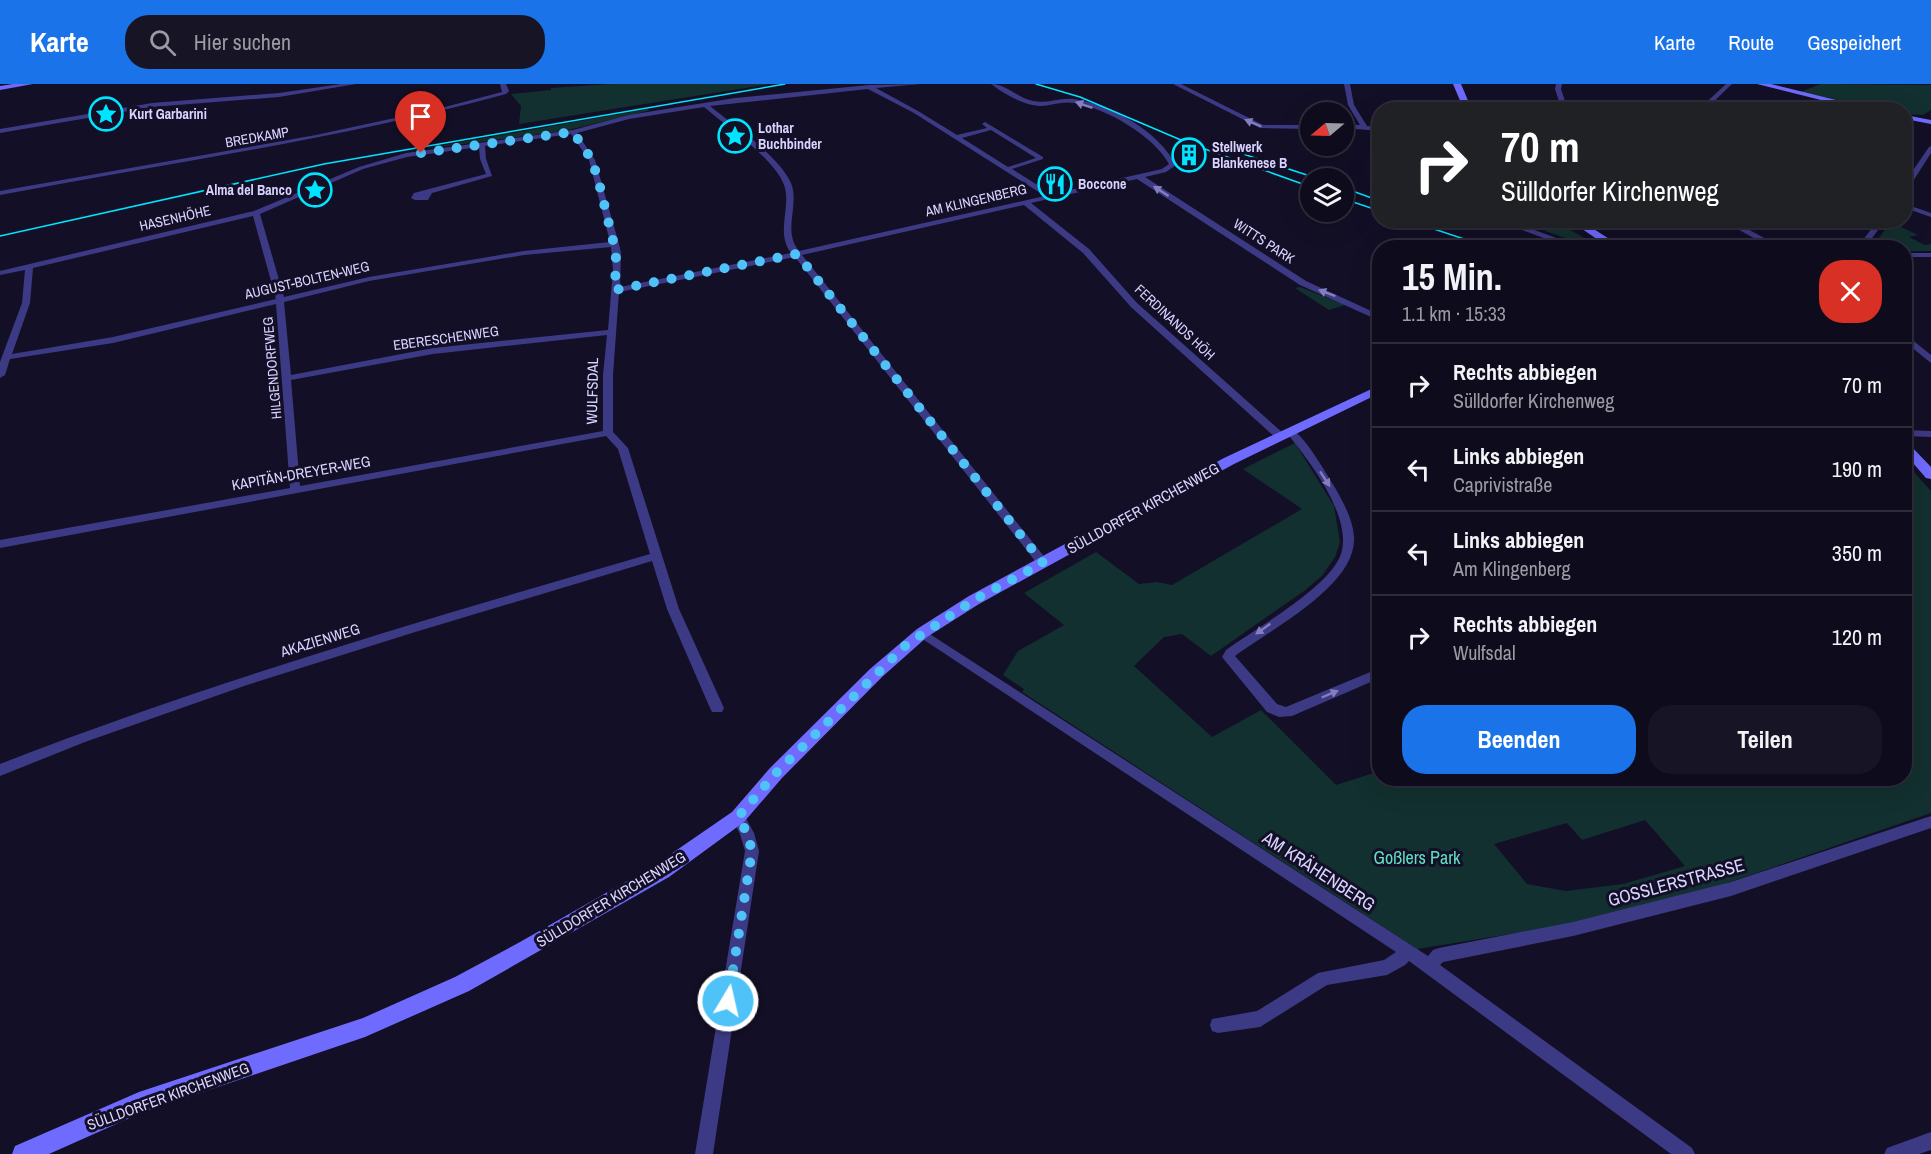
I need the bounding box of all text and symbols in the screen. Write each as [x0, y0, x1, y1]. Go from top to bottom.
search box [125, 15, 545, 69]
text: Karte [30, 23, 89, 61]
icon: search [146, 26, 179, 59]
text: Hier suchen [194, 27, 291, 57]
text: Karte [1654, 28, 1695, 57]
text: Route [1728, 28, 1774, 57]
text: Gespeichert [1807, 28, 1901, 57]
pin [395, 91, 446, 153]
place icon: Kurt Garbarini [88, 96, 124, 132]
one-way arrow [1075, 99, 1093, 109]
icon: arrive [404, 100, 437, 133]
north arrow [1300, 102, 1354, 156]
map controls [1300, 102, 1354, 222]
place label: Kurt Garbarini [129, 105, 207, 123]
place icon: Lothar Buchbinder [717, 118, 753, 154]
one-way arrow [1244, 118, 1262, 128]
place label: Lothar Buchbinder [758, 119, 822, 153]
text: 70 m [1501, 119, 1580, 175]
street label: BREDKAMP [224, 122, 291, 151]
icon: right [1402, 126, 1480, 204]
building icon: Stellwerk Blankenese B [1171, 137, 1207, 173]
place label: Stellwerk Blankenese B [1212, 138, 1287, 172]
restaurant icon: Boccone [1037, 166, 1073, 202]
button: layers [1300, 168, 1354, 222]
place icon: Alma del Banco [297, 172, 333, 208]
text: Sülldorfer Kirchenweg [1501, 173, 1719, 209]
place label: Boccone [1078, 175, 1126, 193]
street label: AM KLINGENBERG [923, 180, 1028, 221]
place label: Alma del Banco [206, 181, 292, 199]
one-way arrow [1153, 186, 1169, 197]
street label: HASENHÖHE [138, 201, 212, 235]
street label: WITTS PARK [1230, 215, 1298, 268]
text: 15 Min. [1402, 253, 1502, 301]
street label: AUGUST-BOLTEN-WEG [242, 257, 371, 303]
button: close [1819, 260, 1882, 323]
street label: FERDINANDS HÖH [1131, 280, 1219, 364]
one-way arrow [1318, 288, 1336, 297]
text: 1.1 km · 15:33 [1402, 300, 1506, 327]
street label: HILGENDORFWEG [259, 316, 285, 420]
street label: EBERESCHENWEG [392, 322, 500, 354]
street label: WULFSDAL [581, 357, 603, 425]
text: Rechts abbiegen [1453, 357, 1597, 387]
icon: right [1402, 369, 1435, 402]
text: 70 m [1842, 370, 1882, 400]
text: Sülldorfer Kirchenweg [1453, 387, 1614, 414]
text: Links abbiegen [1453, 441, 1584, 471]
street label: KAPITÄN-DREYER-WEG [230, 450, 372, 496]
icon: left [1402, 453, 1435, 486]
text: 190 m [1832, 454, 1882, 484]
street label: SÜLLDORFER KIRCHENWEG [1063, 457, 1223, 559]
one-way arrow [1319, 471, 1330, 488]
text: Caprivistraße [1453, 471, 1552, 498]
text: Links abbiegen [1453, 525, 1584, 555]
icon: left [1402, 537, 1435, 570]
text: 350 m [1832, 538, 1882, 568]
text: Am Klingenberg [1453, 555, 1571, 582]
text: Rechts abbiegen [1453, 609, 1597, 639]
street label: AKAZIENWEG [277, 618, 362, 662]
icon: right [1402, 621, 1435, 654]
text: 120 m [1832, 622, 1882, 652]
one-way arrow [1256, 623, 1272, 635]
text: Wulfsdal [1453, 639, 1516, 666]
one-way arrow [1321, 689, 1339, 699]
button: Beenden [1402, 705, 1636, 774]
button: Teilen [1648, 705, 1882, 774]
street label: AM KRÄHENBERG [1257, 825, 1380, 917]
park label: Goßlers Park [1374, 845, 1461, 870]
street label: SÜLLDORFER KIRCHENWEG [532, 846, 690, 952]
street label: GOSSLERSTRASSE [1605, 852, 1747, 912]
position arrow [696, 969, 760, 1033]
street label: SÜLLDORFER KIRCHENWEG [84, 1057, 252, 1135]

